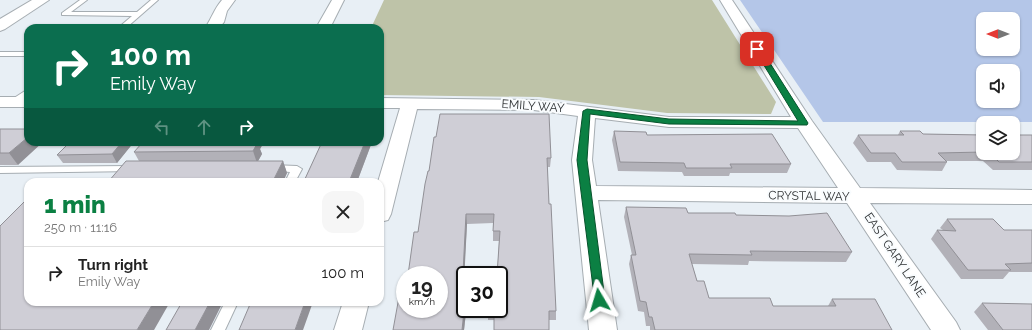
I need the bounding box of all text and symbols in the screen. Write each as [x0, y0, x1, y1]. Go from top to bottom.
north arrow [976, 12, 1020, 56]
map controls [976, 12, 1020, 160]
pin [740, 32, 774, 66]
icon: arrive [746, 38, 768, 60]
text: 100 m [110, 39, 191, 72]
icon: right [44, 40, 96, 92]
button: sound [976, 64, 1020, 108]
text: Emily Way [110, 73, 196, 94]
street label: EMILY WAY [501, 97, 565, 115]
icon: left [151, 116, 173, 138]
icon: ahead [193, 116, 215, 138]
icon: right [235, 116, 257, 138]
button: layers [976, 116, 1020, 160]
street label: CRYSTAL WAY [768, 188, 850, 204]
text: 1 min [44, 190, 106, 219]
button: close [322, 191, 364, 233]
street label: EAST GARY LANE [862, 210, 928, 300]
text: 250 m · 11:16 [44, 220, 117, 235]
text: Turn right [78, 256, 148, 274]
icon: right [44, 262, 66, 284]
text: 100 m [322, 264, 364, 282]
speed limit sign: 30 [456, 266, 508, 318]
text: Emily Way [78, 274, 140, 289]
text: 19 [411, 275, 433, 299]
position arrow [578, 279, 620, 321]
text: km/h [409, 296, 435, 307]

